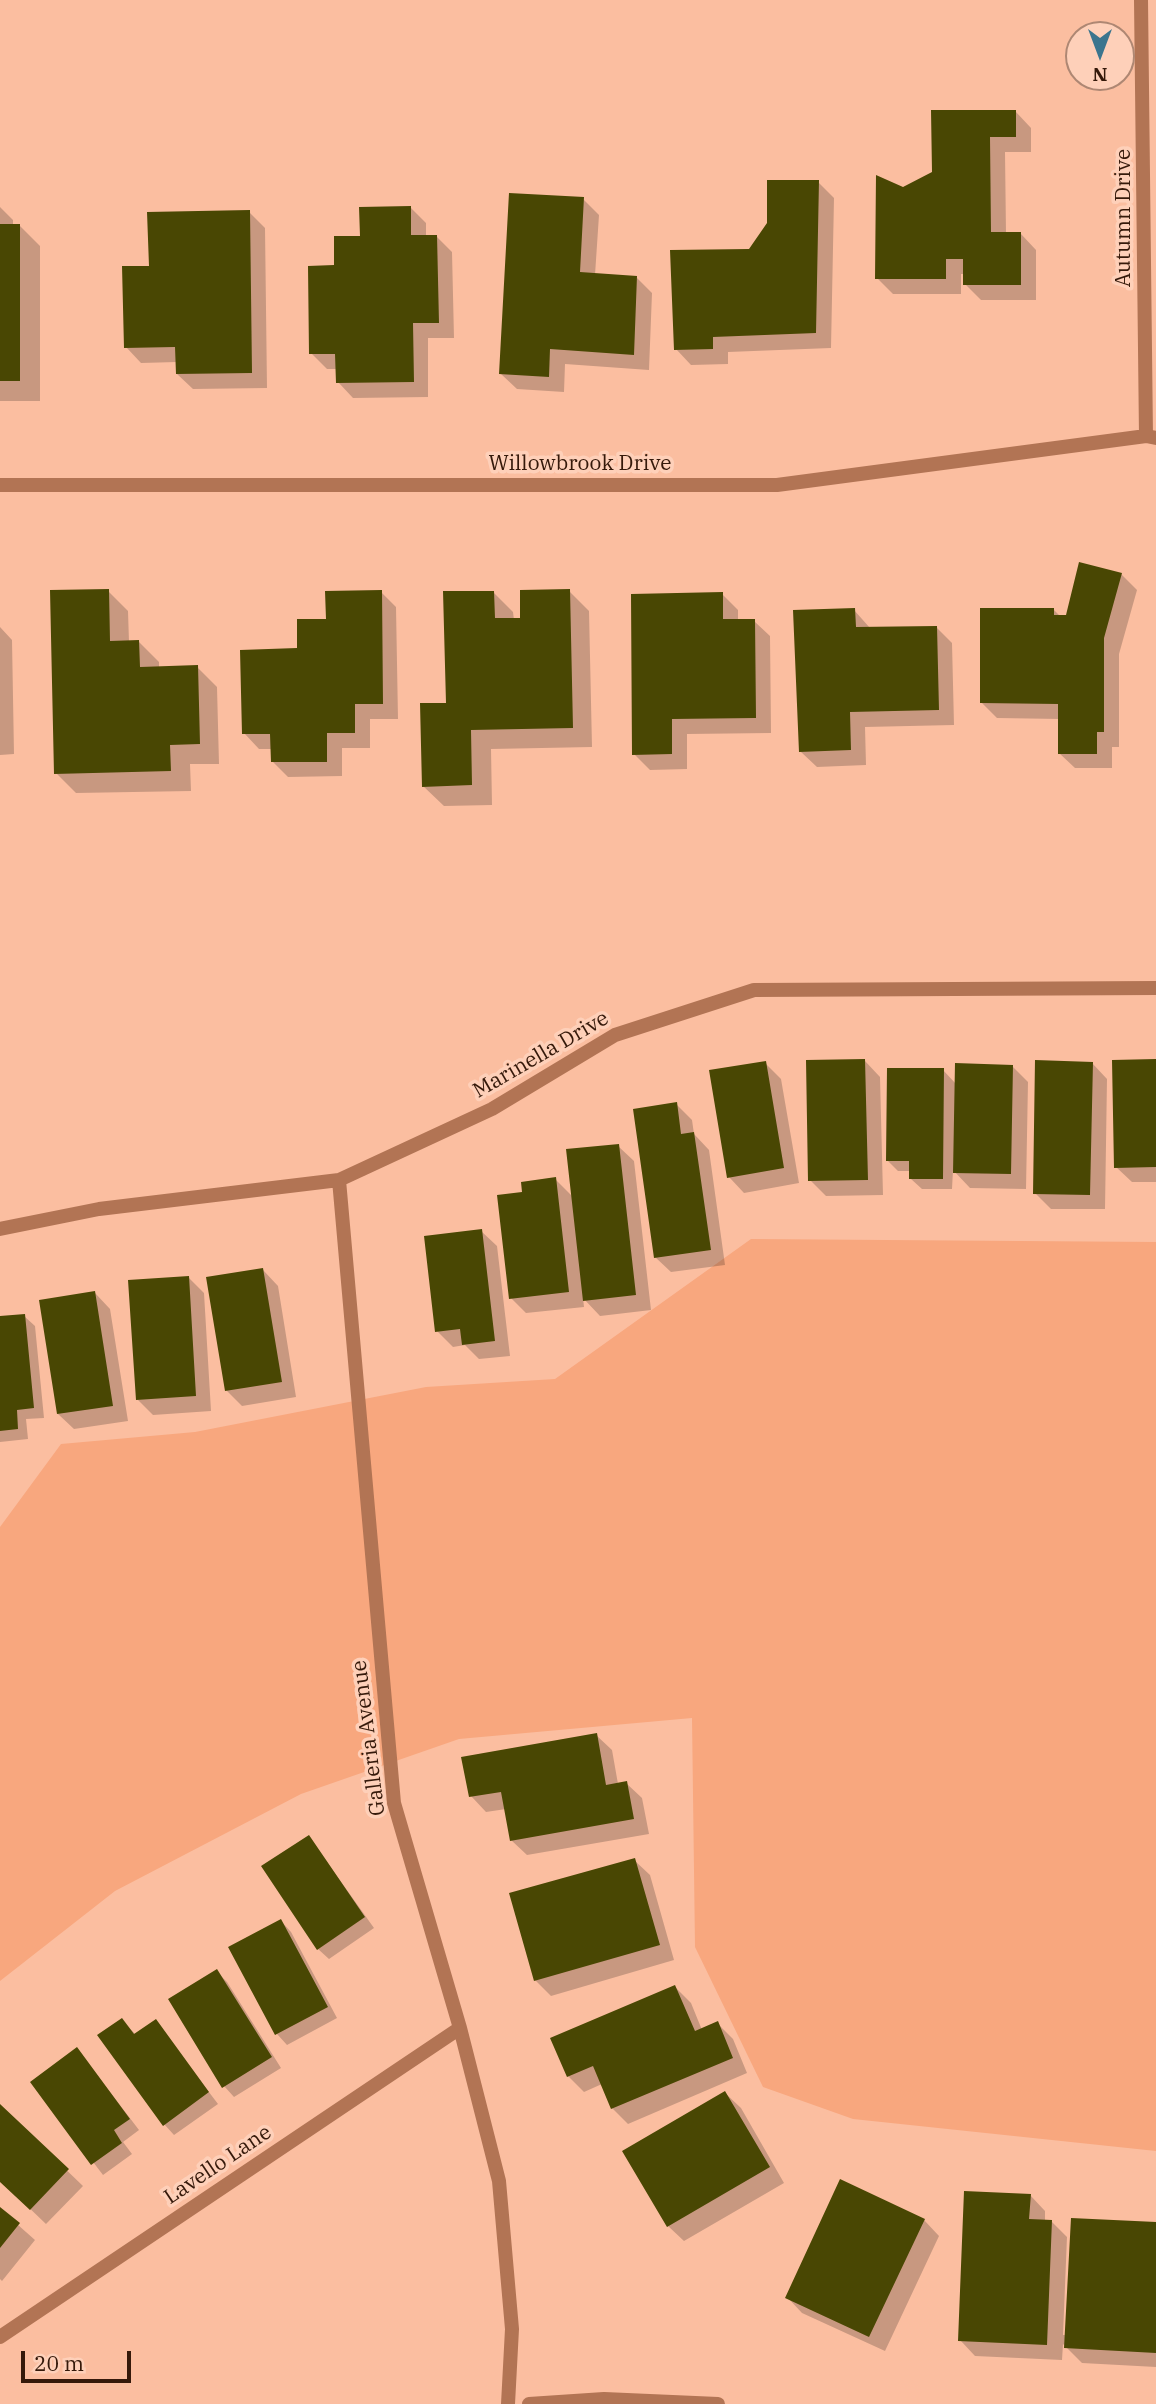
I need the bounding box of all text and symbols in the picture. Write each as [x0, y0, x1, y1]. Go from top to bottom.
north arrow [1065, 21, 1135, 91]
text: N [1092, 63, 1108, 87]
street label: Autumn Drive [1111, 149, 1137, 287]
street label: Willowbrook Drive [488, 451, 672, 477]
street label: Marinella Drive [469, 1006, 613, 1104]
street label: Galleria Avenue [347, 1659, 391, 1817]
street label: Lavello Lane [160, 2120, 276, 2210]
scale bar [24, 2338, 135, 2382]
text: 20 m [34, 2349, 84, 2377]

